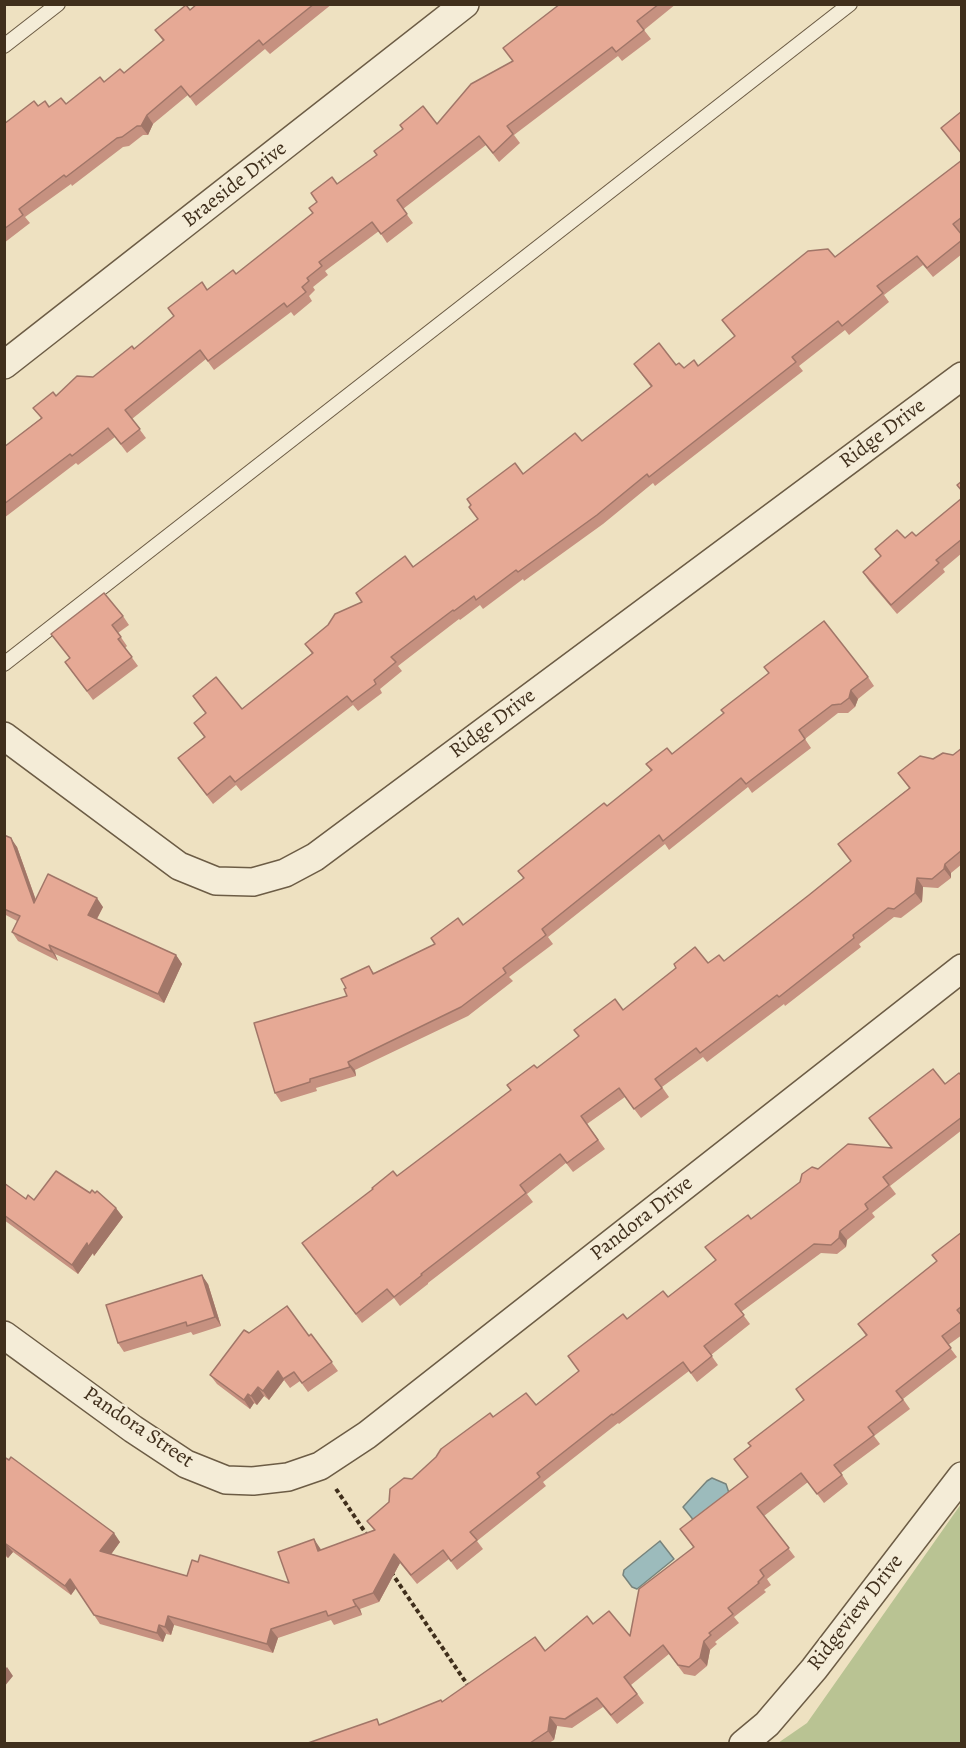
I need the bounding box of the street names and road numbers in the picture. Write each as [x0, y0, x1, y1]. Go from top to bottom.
street label: Braeside Drive [178, 136, 292, 234]
street label: Ridge Drive [835, 394, 931, 474]
street label: Ridge Drive [445, 684, 541, 764]
street label: Pandora Drive [586, 1171, 698, 1267]
street label: Pandora Street [78, 1382, 198, 1474]
street label: Ridgeview Drive [803, 1550, 909, 1676]

